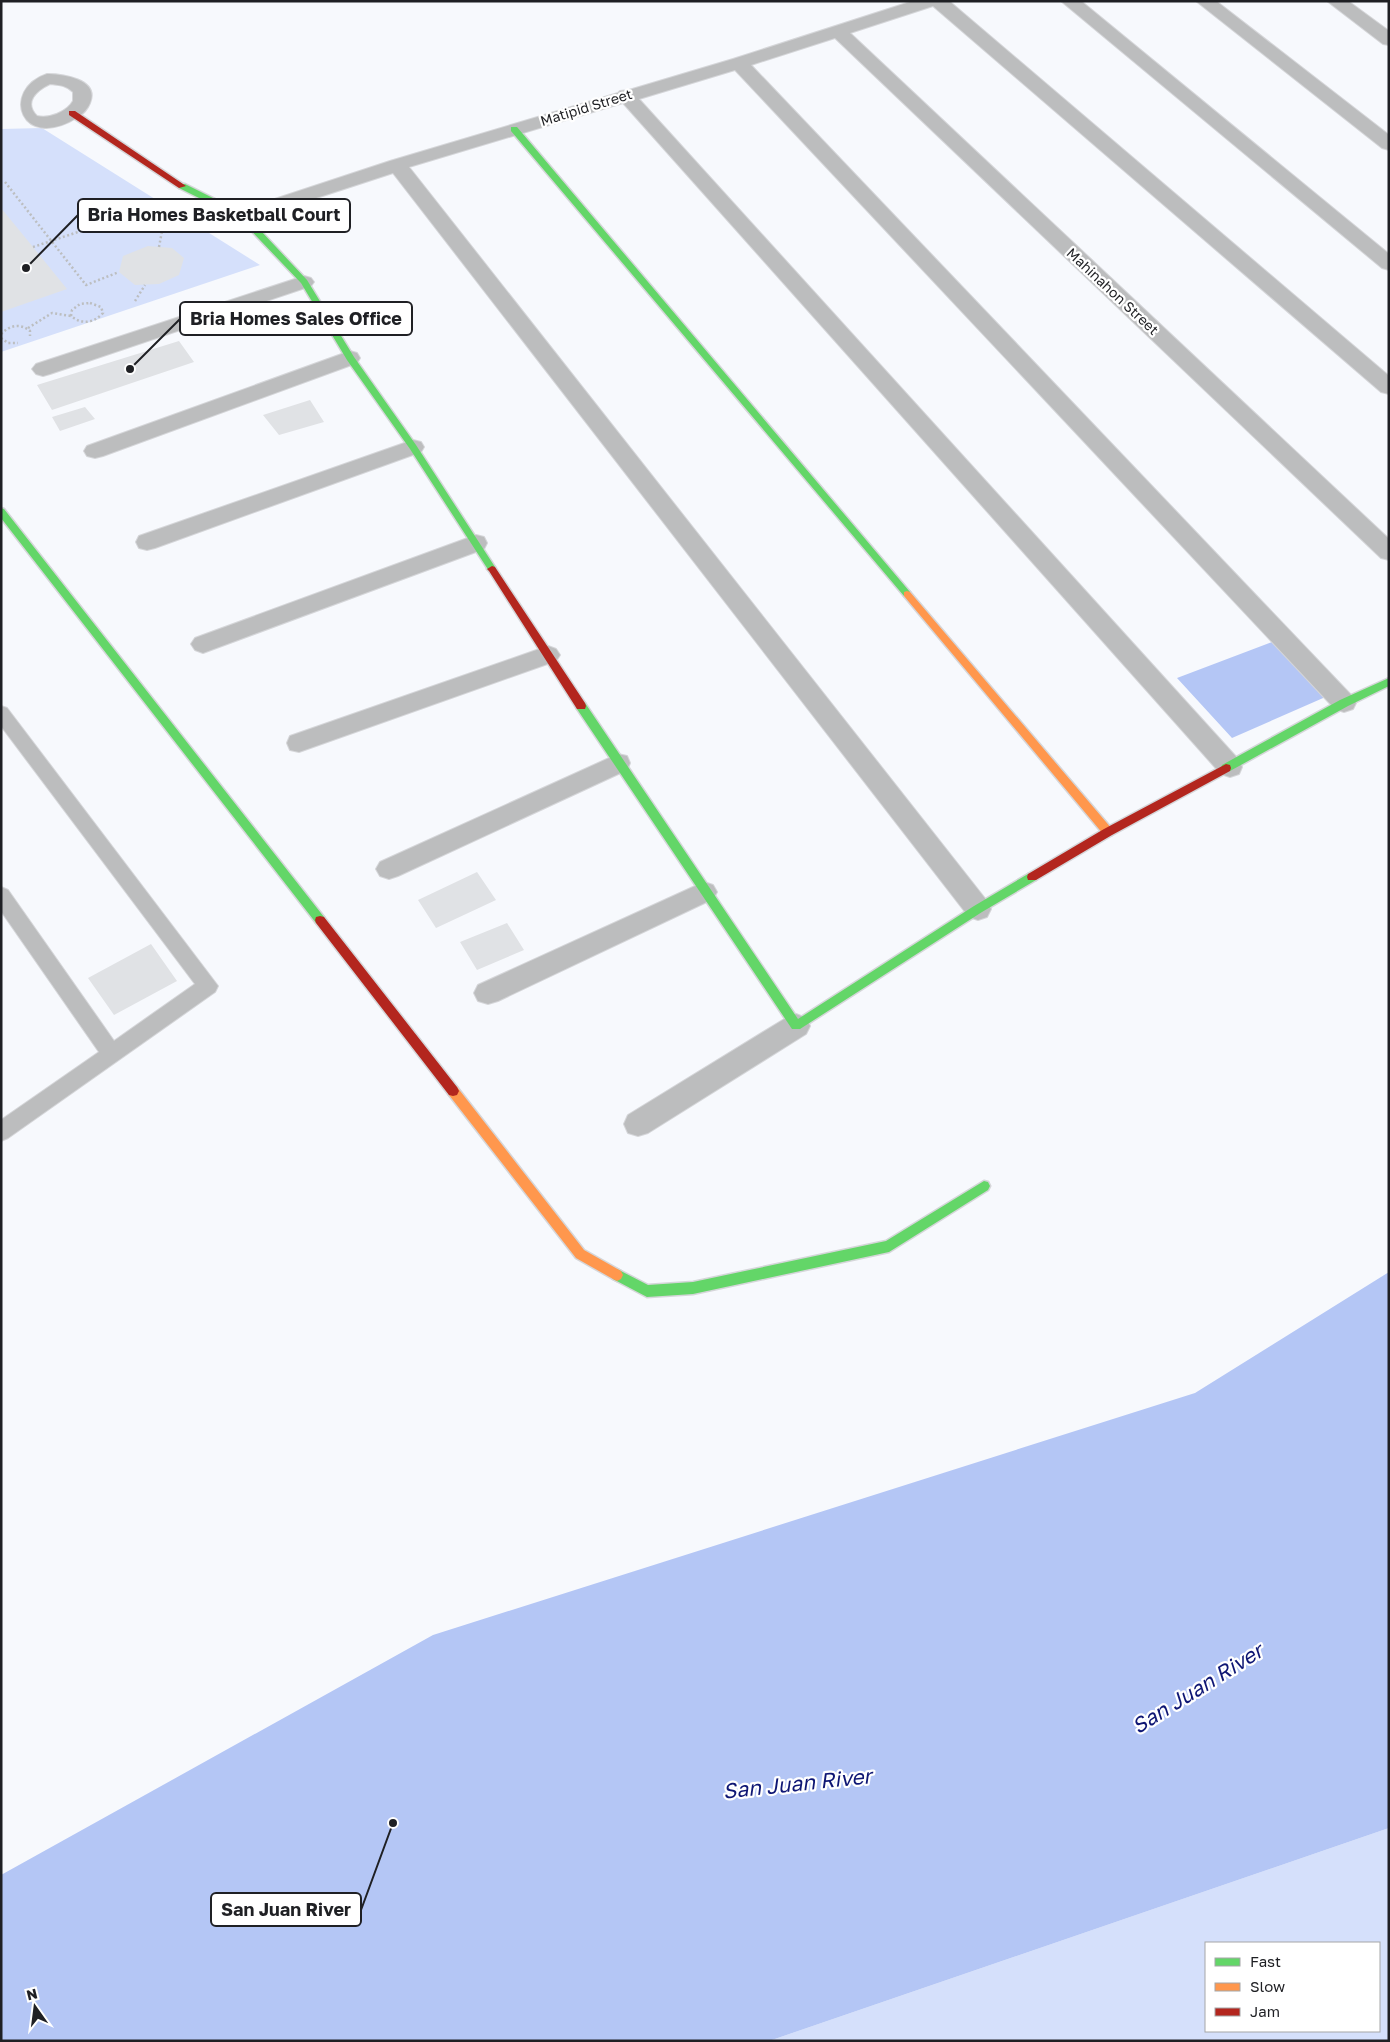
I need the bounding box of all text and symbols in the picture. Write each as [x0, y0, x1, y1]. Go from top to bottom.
street label: Matipid Street [538, 85, 634, 129]
callout: Bria Homes Basketball Court [78, 199, 350, 232]
text: Bria Homes Basketball Court [88, 203, 340, 225]
street label: Mahinahon Street [1064, 244, 1162, 338]
callout: Bria Homes Sales Office [180, 302, 412, 335]
text: Bria Homes Sales Office [190, 307, 402, 329]
water label: San Juan River [1127, 1636, 1270, 1739]
water label: San Juan River [721, 1762, 875, 1804]
callout: San Juan River [211, 1893, 361, 1926]
text: San Juan River [221, 1898, 351, 1920]
legend [1205, 1942, 1380, 2032]
text: Fast [1250, 1952, 1281, 1970]
text: Slow [1250, 1977, 1285, 1995]
north arrow [10, 1982, 60, 2032]
text: N [25, 1984, 39, 2003]
text: Jam [1250, 2002, 1280, 2020]

